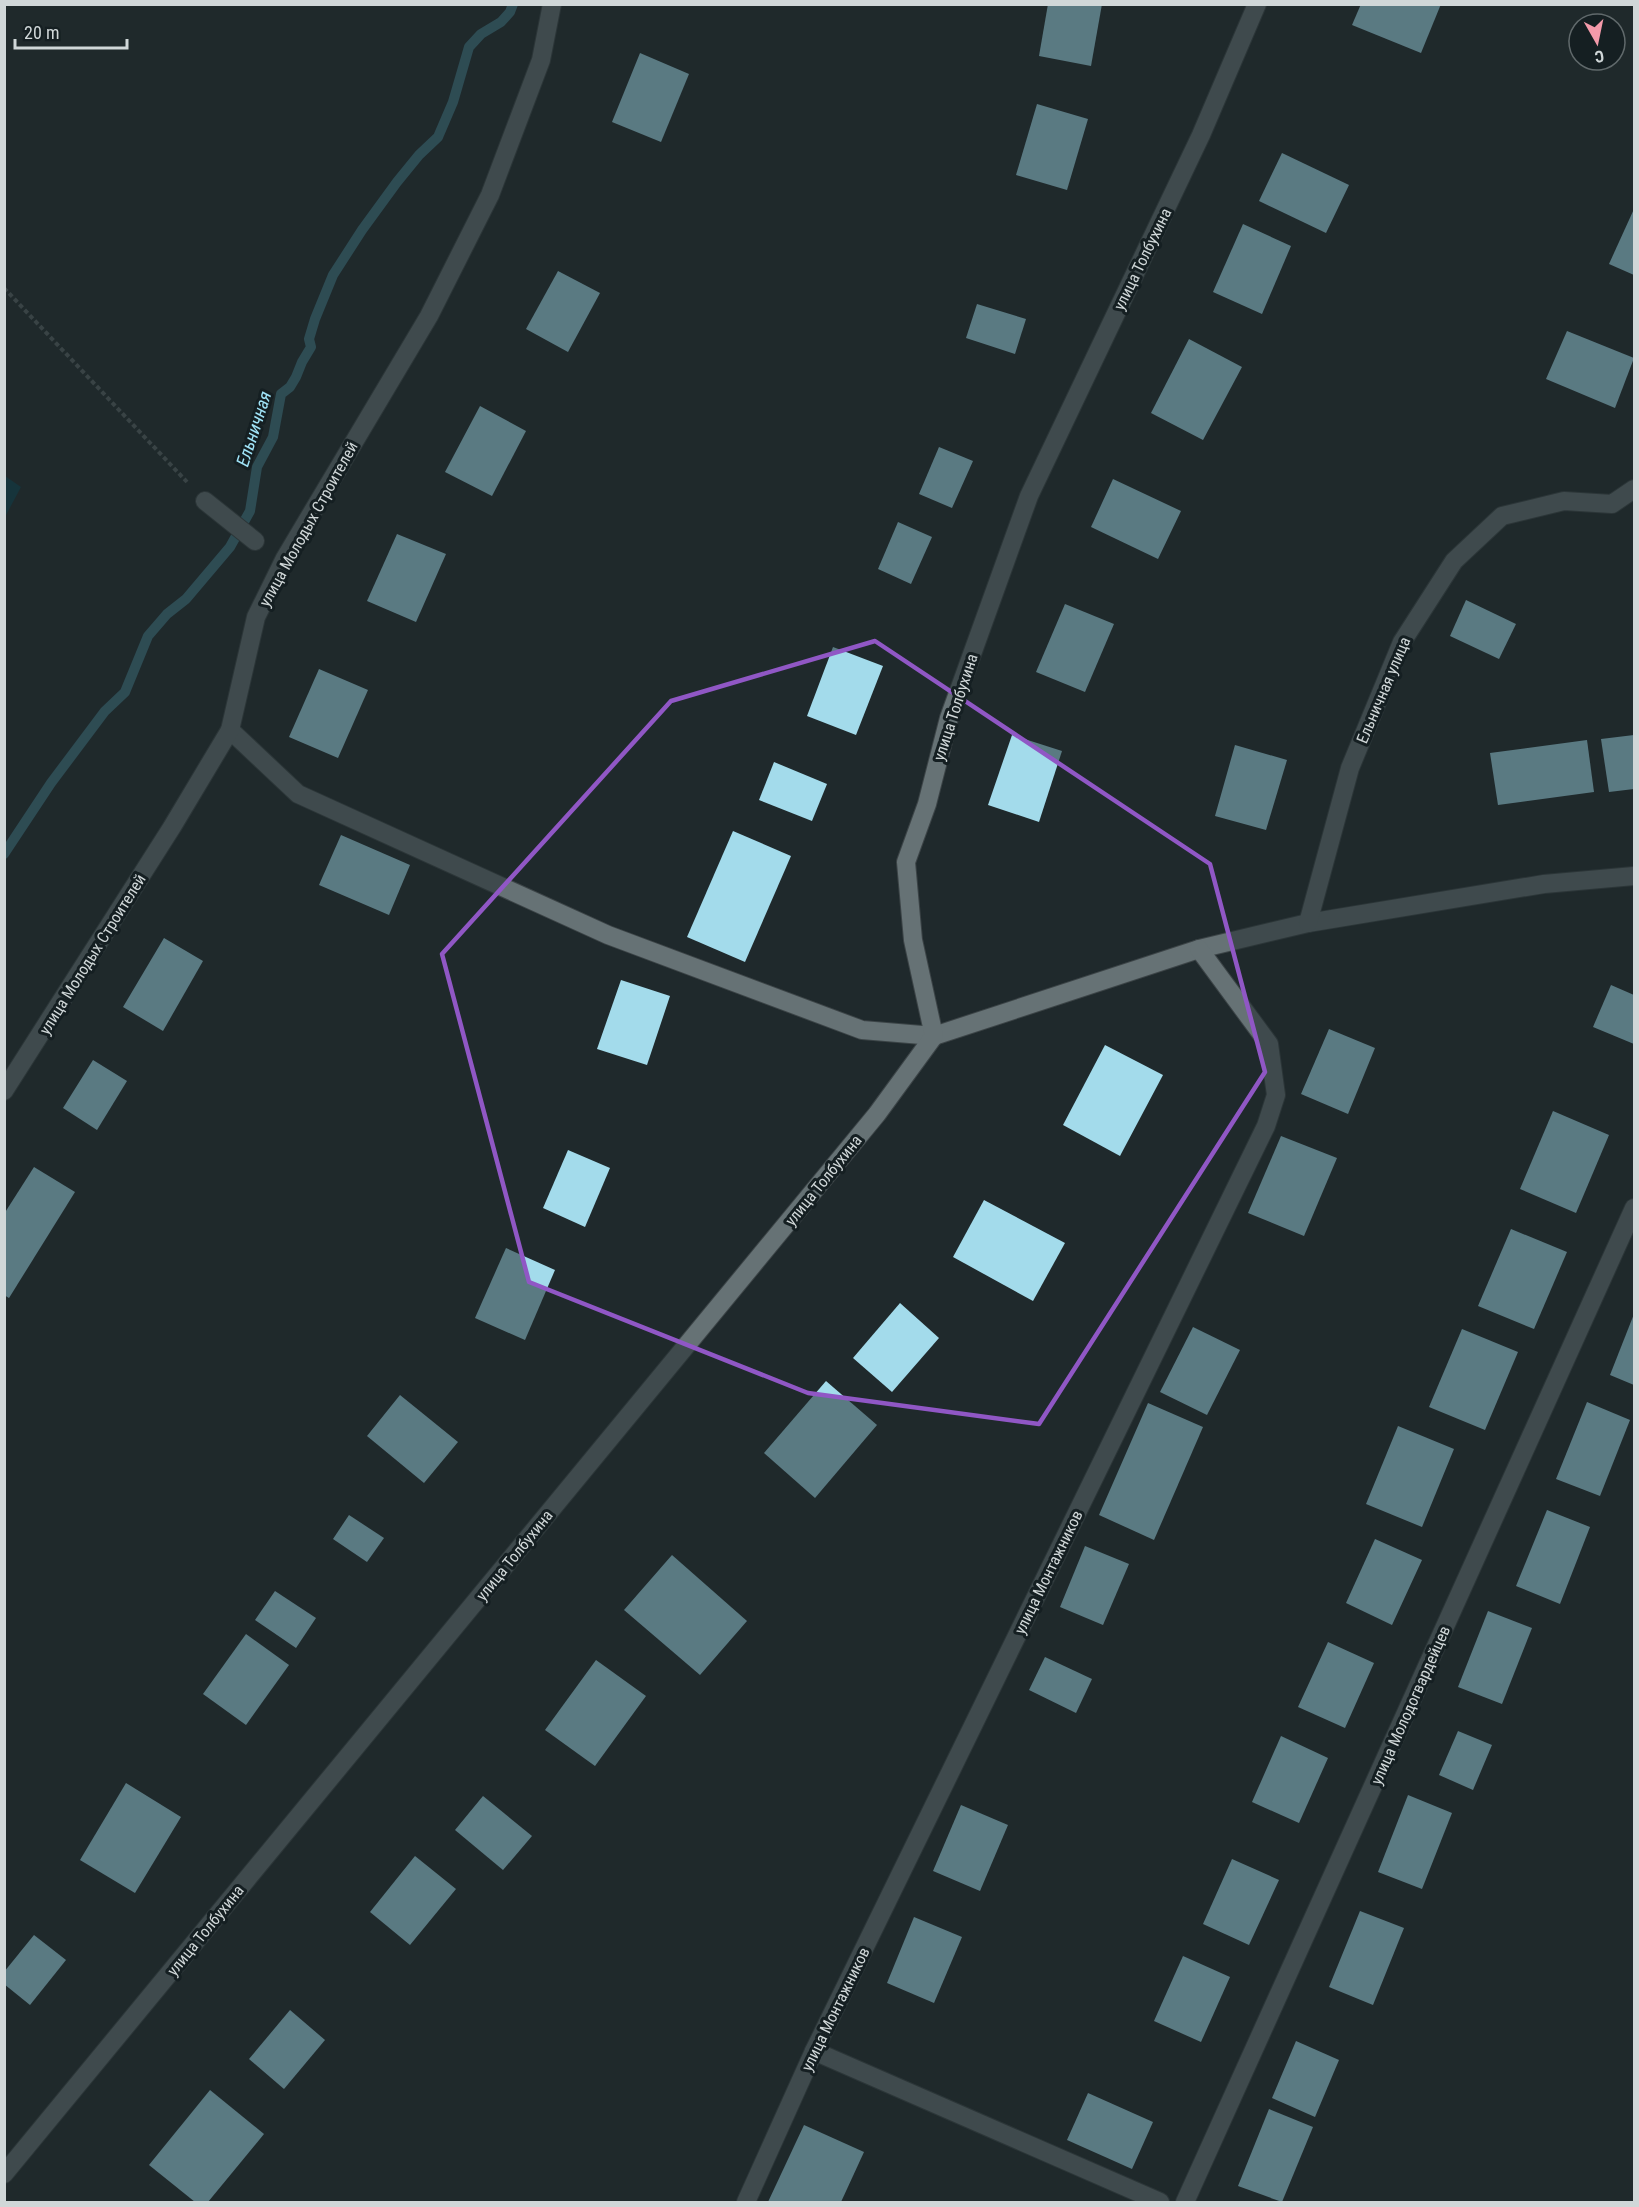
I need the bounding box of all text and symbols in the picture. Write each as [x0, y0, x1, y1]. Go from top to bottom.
scale bar [15, 12, 128, 50]
north arrow [1567, 12, 1627, 72]
text: 20 m [24, 22, 59, 43]
text: С [1593, 46, 1605, 66]
street label: улица Толбухина [1110, 205, 1175, 313]
water label: Ельничная [232, 389, 276, 469]
street label: улица Молодых Строителей [255, 438, 362, 610]
street label: Ельничная улица [1353, 634, 1414, 746]
street label: улица Толбухина [929, 651, 982, 763]
street label: улица Молодых Строителей [35, 871, 150, 1038]
street label: улица Толбухина [781, 1131, 866, 1229]
street label: улица Толбухина [472, 1506, 557, 1604]
street label: улица Монтажников [1010, 1507, 1087, 1637]
street label: улица Молодогвардейцев [1367, 1623, 1454, 1788]
street label: улица Толбухина [163, 1881, 248, 1979]
street label: улица Монтажников [797, 1944, 874, 2074]

